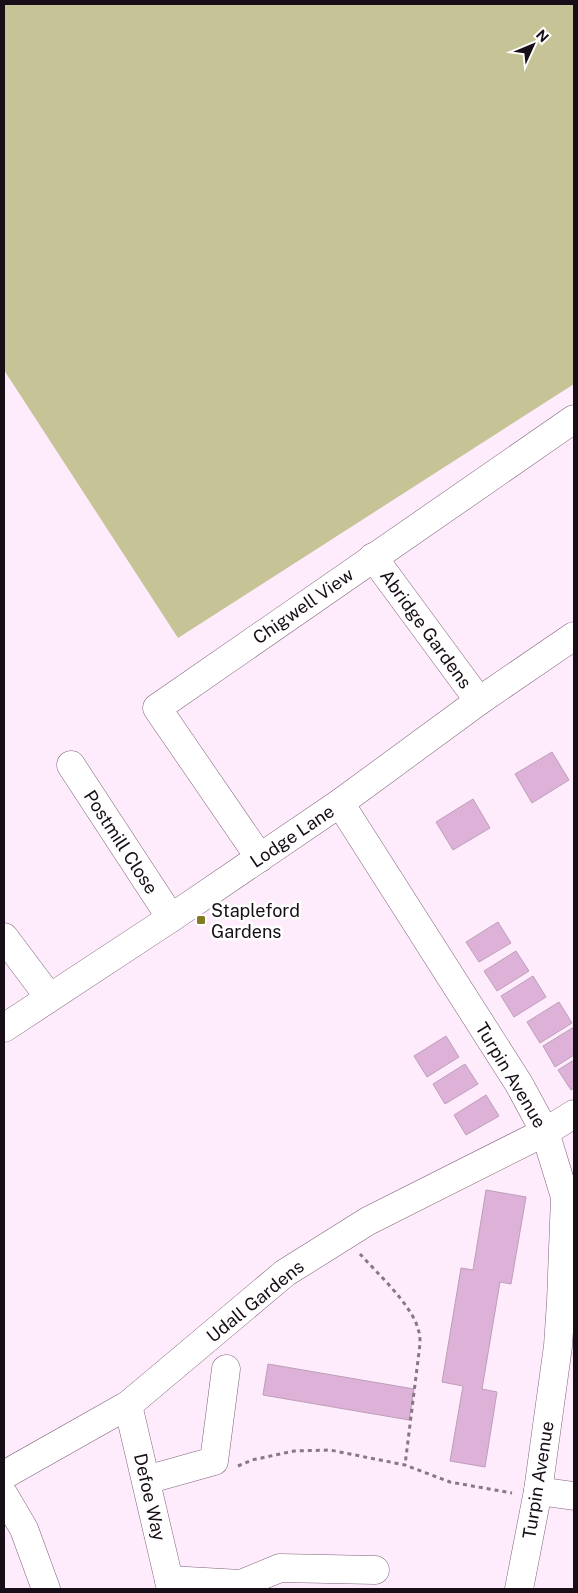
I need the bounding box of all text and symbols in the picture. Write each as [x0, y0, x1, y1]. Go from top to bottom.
north arrow [508, 20, 558, 70]
text: N [533, 26, 552, 45]
street label: Chigwell View [249, 564, 357, 648]
street label: Abridge Gardens [376, 566, 476, 692]
street label: Postmill Close [80, 786, 162, 898]
street label: Lodge Lane [246, 800, 338, 872]
place label: Stapleford Gardens [211, 900, 300, 942]
marker: Stapleford Gardens [195, 914, 207, 926]
street label: Turpin Avenue [471, 1019, 551, 1131]
street label: Udall Gardens [202, 1255, 308, 1347]
street label: Turpin Avenue [518, 1420, 558, 1540]
street label: Defoe Way [130, 1451, 170, 1543]

